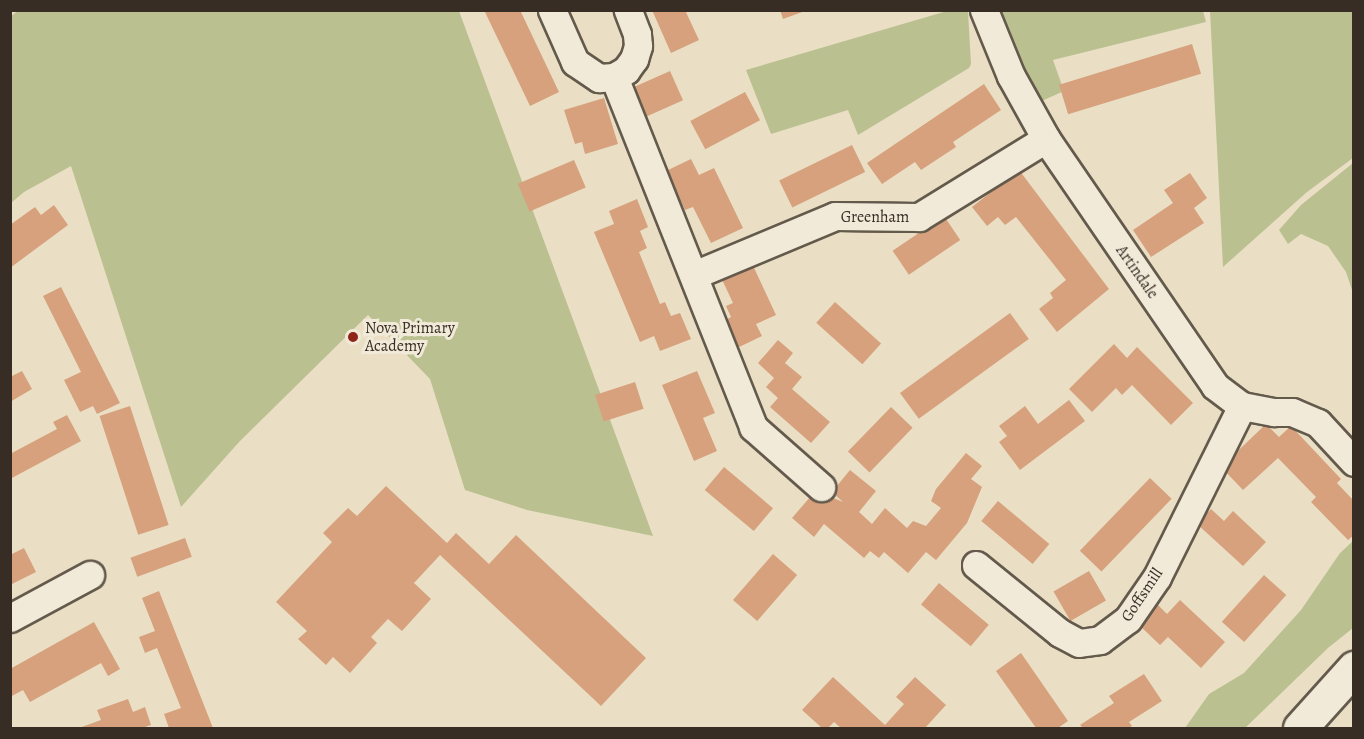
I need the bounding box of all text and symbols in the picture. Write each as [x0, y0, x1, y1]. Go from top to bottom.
street label: Greenham [841, 207, 909, 227]
street label: Artindale [1112, 242, 1162, 302]
place label: Nova Primary Academy [365, 318, 455, 356]
marker: Nova Primary Academy [346, 330, 360, 344]
street label: Goffsmill [1117, 565, 1167, 625]

